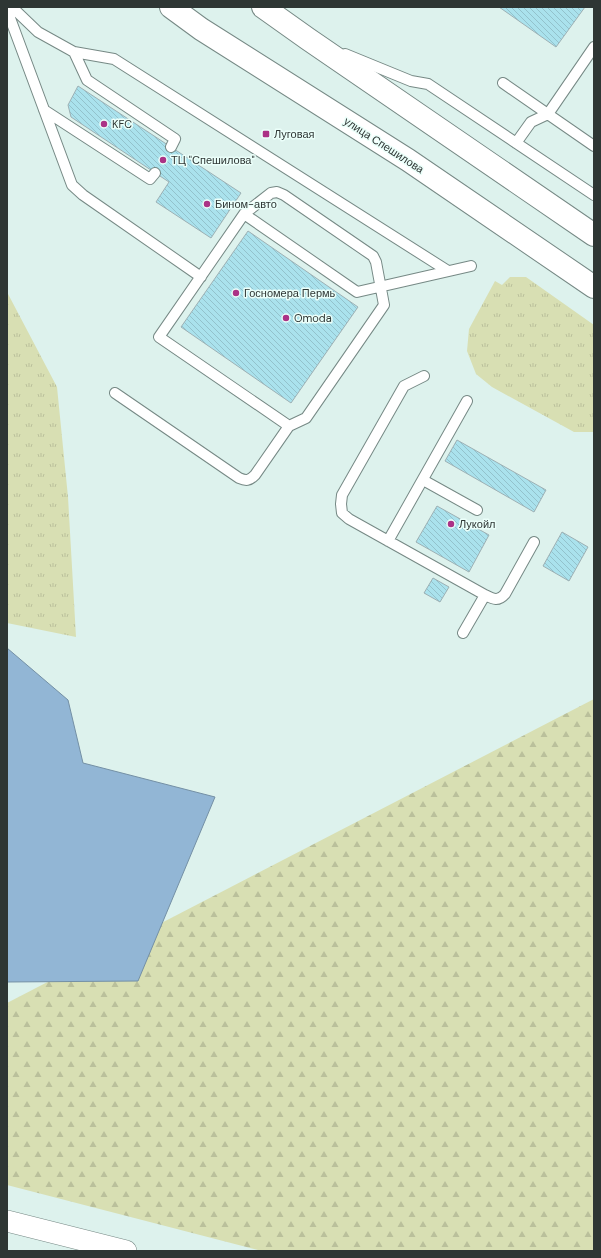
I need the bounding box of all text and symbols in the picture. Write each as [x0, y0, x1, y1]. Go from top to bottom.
street label: улица Спешилова [341, 114, 427, 177]
place label: KFC [112, 117, 132, 131]
marker: KFC [99, 119, 109, 129]
place label: Луговая [274, 127, 315, 141]
marker: Луговая [261, 129, 271, 139]
place label: ТЦ "Спешилова" [171, 153, 255, 167]
marker: ТЦ "Спешилова" [158, 155, 168, 165]
place label: Бином-авто [215, 197, 277, 211]
marker: Бином-авто [202, 199, 212, 209]
place label: Госномера Пермь [244, 286, 336, 300]
marker: Госномера Пермь [231, 288, 241, 298]
place label: Omoda [294, 311, 332, 325]
marker: Omoda [281, 313, 291, 323]
place label: Лукойл [459, 517, 495, 531]
marker: Лукойл [446, 519, 456, 529]

